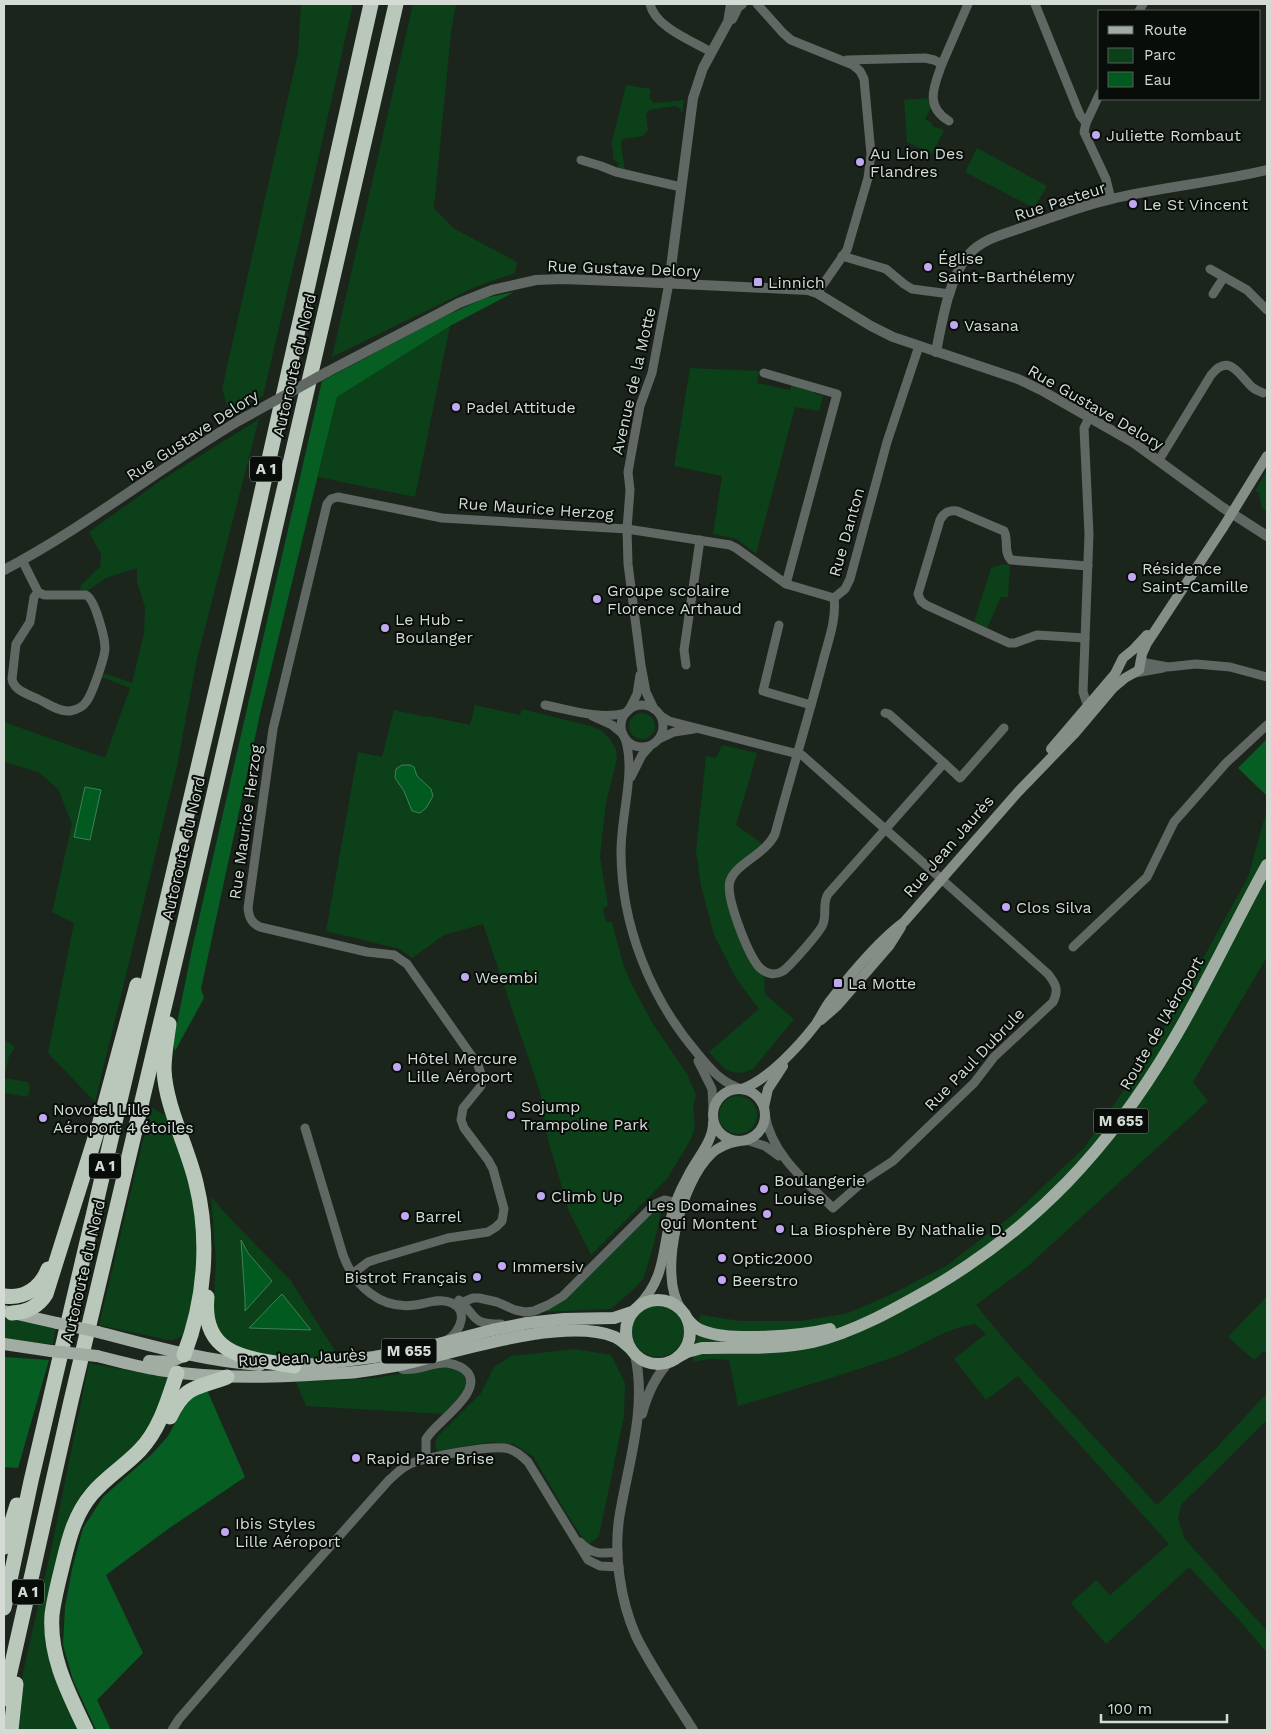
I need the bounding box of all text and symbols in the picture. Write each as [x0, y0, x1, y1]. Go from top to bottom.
legend [1098, 10, 1261, 100]
text: Route [1144, 21, 1187, 39]
text: Parc [1144, 46, 1176, 64]
text: Eau [1144, 71, 1171, 89]
place label: Juliette Rombaut [1106, 126, 1241, 145]
marker: Juliette Rombaut [1090, 129, 1102, 141]
place label: Au Lion Des Flandres [870, 144, 964, 181]
marker: Au Lion Des Flandres [854, 156, 866, 168]
street label: Rue Pasteur [1012, 178, 1109, 225]
place label: Le St Vincent [1143, 195, 1248, 214]
marker: Le St Vincent [1127, 198, 1139, 210]
place label: Église Saint-Barthélemy [938, 249, 1075, 286]
street label: Rue Gustave Delory [547, 256, 702, 281]
marker: Église Saint-Barthélemy [922, 261, 934, 273]
place label: Linnich [768, 273, 825, 292]
marker: Linnich [752, 276, 764, 288]
street label: Autoroute du Nord [269, 292, 320, 439]
street label: Avenue de la Motte [607, 306, 660, 457]
place label: Vasana [964, 316, 1019, 335]
marker: Vasana [948, 319, 960, 331]
street label: Rue Gustave Delory [1025, 361, 1168, 454]
street label: Rue Gustave Delory [123, 385, 262, 485]
place label: Padel Attitude [466, 398, 576, 417]
marker: Padel Attitude [450, 401, 462, 413]
road number: A 1 [250, 456, 282, 482]
street label: Rue Danton [825, 485, 868, 579]
street label: Rue Maurice Herzog [458, 494, 615, 523]
place label: Résidence Saint-Camille [1142, 559, 1248, 596]
marker: Résidence Saint-Camille [1126, 571, 1138, 583]
place label: Groupe scolaire Florence Arthaud [607, 581, 742, 618]
marker: Groupe scolaire Florence Arthaud [591, 593, 603, 605]
place label: Le Hub - Boulanger [395, 610, 474, 647]
marker: Le Hub - Boulanger [379, 622, 391, 634]
street label: Rue Maurice Herzog [225, 743, 266, 901]
street label: Autoroute du Nord [158, 775, 209, 922]
street label: Rue Jean Jaurès [899, 792, 998, 901]
place label: Clos Silva [1016, 898, 1092, 917]
marker: Clos Silva [1000, 901, 1012, 913]
street label: Route de l'Aéroport [1116, 953, 1207, 1093]
place label: Weembi [475, 968, 538, 987]
marker: Weembi [459, 971, 471, 983]
place label: La Motte [848, 974, 916, 993]
marker: La Motte [832, 977, 844, 989]
street label: Rue Paul Dubrule [920, 1004, 1028, 1115]
place label: Hôtel Mercure Lille Aéroport [407, 1049, 517, 1086]
marker: Hôtel Mercure Lille Aéroport [391, 1061, 403, 1073]
place label: Sojump Trampoline Park [521, 1097, 648, 1134]
place label: Novotel Lille Aéroport 4 étoiles [53, 1100, 194, 1137]
road number: M 655 [1094, 1108, 1148, 1134]
marker: Sojump Trampoline Park [505, 1109, 517, 1121]
marker: Novotel Lille Aéroport 4 étoiles [37, 1112, 49, 1124]
road number: A 1 [89, 1154, 121, 1178]
place label: Boulangerie Louise [774, 1171, 866, 1208]
marker: Boulangerie Louise [758, 1183, 770, 1195]
place label: Climb Up [551, 1187, 623, 1206]
marker: Climb Up [535, 1190, 547, 1202]
place label: Les Domaines Qui Montent [647, 1196, 757, 1233]
street label: Autoroute du Nord [58, 1198, 109, 1345]
place label: Barrel [415, 1207, 462, 1226]
marker: Les Domaines Qui Montent [761, 1208, 773, 1220]
marker: Barrel [399, 1210, 411, 1222]
place label: La Biosphère By Nathalie D. [790, 1220, 1006, 1239]
marker: La Biosphère By Nathalie D. [774, 1223, 786, 1235]
place label: Optic2000 [732, 1249, 813, 1268]
marker: Optic2000 [716, 1252, 728, 1264]
place label: Immersiv [512, 1257, 584, 1276]
marker: Immersiv [496, 1260, 508, 1272]
place label: Bistrot Français [344, 1268, 467, 1287]
marker: Bistrot Français [471, 1271, 483, 1283]
place label: Beerstro [732, 1271, 798, 1290]
marker: Beerstro [716, 1274, 728, 1286]
road number: M 655 [382, 1338, 436, 1364]
street label: Rue Jean Jaurès [237, 1345, 367, 1370]
place label: Rapid Pare Brise [366, 1449, 494, 1468]
marker: Rapid Pare Brise [350, 1452, 362, 1464]
place label: Ibis Styles Lille Aéroport [235, 1514, 341, 1551]
marker: Ibis Styles Lille Aéroport [219, 1526, 231, 1538]
road number: A 1 [12, 1580, 44, 1604]
scale bar [1101, 1692, 1227, 1724]
text: 100 m [1108, 1700, 1152, 1718]

